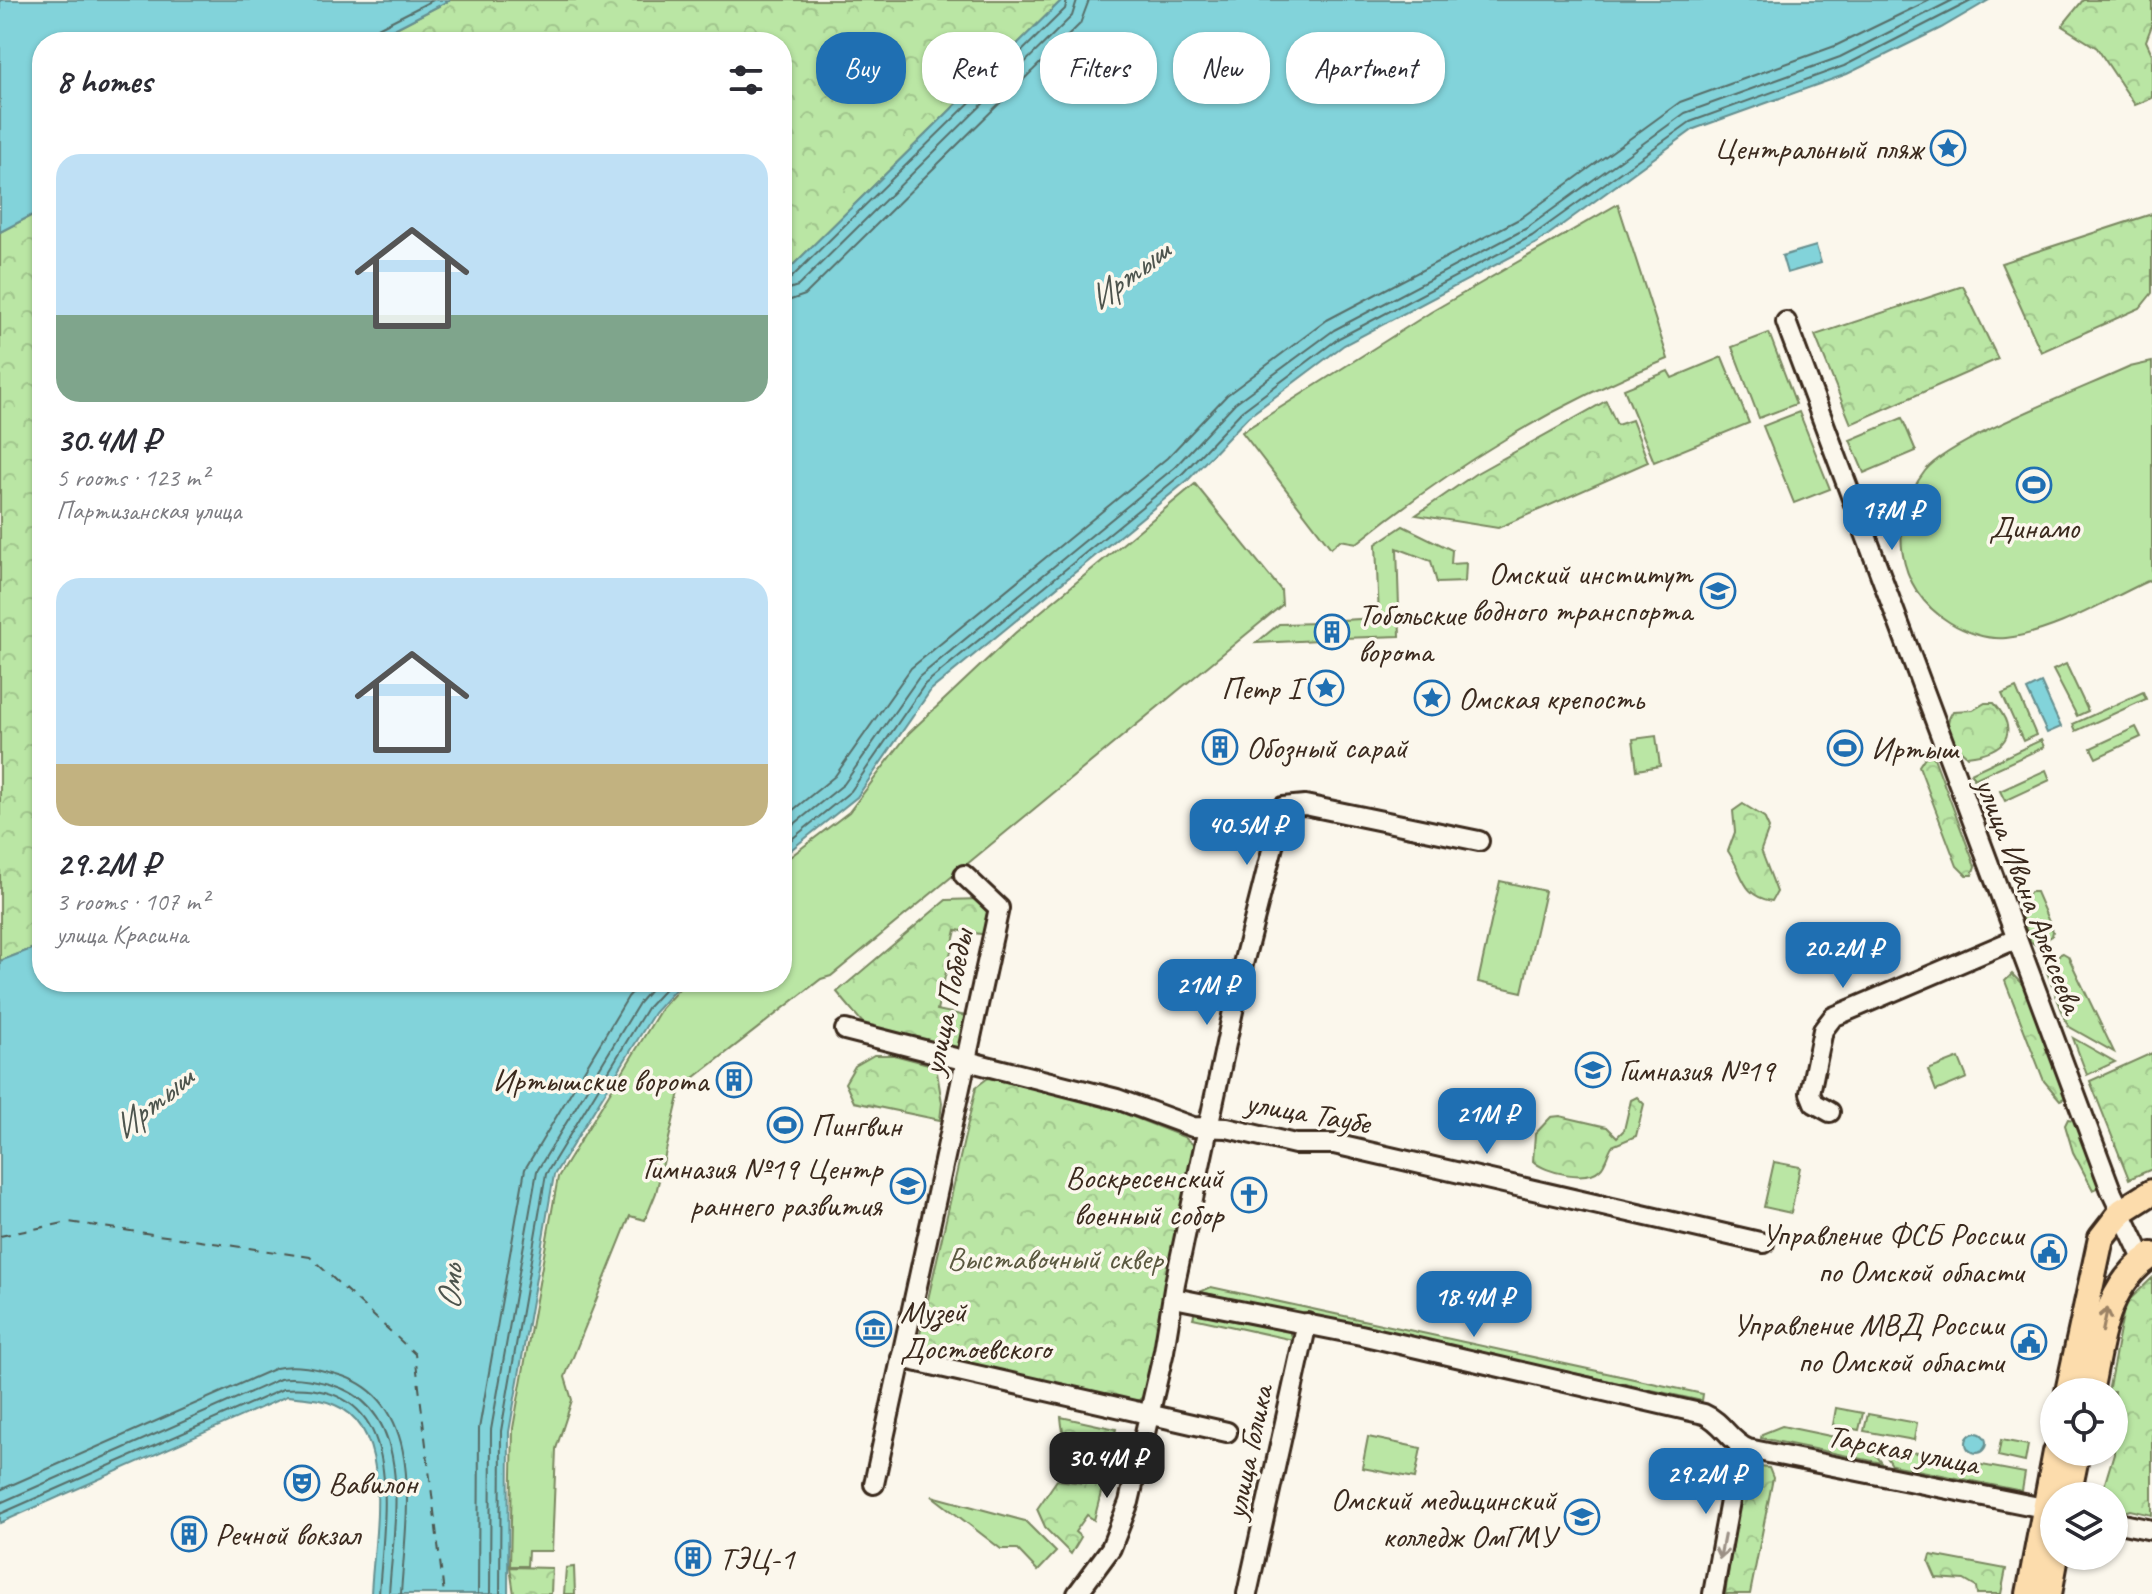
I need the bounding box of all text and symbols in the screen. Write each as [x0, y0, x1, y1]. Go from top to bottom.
chip: Buy [816, 32, 906, 104]
chip: Rent [922, 32, 1024, 104]
chip: Filters [1040, 32, 1157, 104]
chip: New [1173, 32, 1270, 104]
chip: Apartment [1286, 32, 1445, 104]
icon: filters [724, 58, 768, 102]
text: 8 homes [56, 59, 152, 102]
place label: Центральный пляж [1714, 128, 1927, 169]
place icon: Центральный пляж [1929, 129, 1967, 167]
icon: home [340, 206, 484, 350]
water label: Иртыш [1078, 227, 1181, 320]
text: 30.4M ₽ [56, 418, 159, 461]
text: 5 rooms · 123 m² [56, 461, 208, 494]
sports icon: Динамо [2015, 466, 2053, 504]
pin: 17M ₽ [1836, 484, 1948, 552]
text: 17M ₽ [1861, 493, 1923, 526]
text: Партизанская улица [56, 494, 241, 527]
place label: Динамо [1989, 507, 2081, 548]
place label: Омский институт водного транспорта [1471, 553, 1695, 631]
school or university icon: Омский институт водного транспорта [1699, 572, 1737, 610]
place label: Тобольские ворота [1358, 594, 1468, 672]
building icon: Тобольские ворота [1313, 613, 1351, 651]
icon: home [340, 630, 484, 774]
place label: Петр I [1221, 668, 1307, 709]
place icon: Петр I [1307, 669, 1345, 707]
place label: Омская крепость [1458, 678, 1646, 719]
place icon: Омская крепость [1413, 679, 1451, 717]
place label: Обозный сарай [1246, 727, 1409, 768]
building icon: Обозный сарай [1201, 728, 1239, 766]
place label: Иртыш [1871, 728, 1960, 769]
sports icon: Иртыш [1826, 729, 1864, 767]
street label: улица Ивана Алексеева [1965, 770, 2094, 1021]
pin: 40.5M ₽ [1173, 799, 1321, 867]
text: 40.5M ₽ [1208, 808, 1286, 841]
text: 29.2M ₽ [56, 842, 159, 885]
text: 3 rooms · 107 m² [56, 885, 208, 918]
text: улица Красина [56, 918, 188, 951]
pin: 20.2M ₽ [1769, 922, 1917, 990]
street label: улица Победы [912, 924, 983, 1081]
text: 20.2M ₽ [1804, 931, 1882, 964]
pin: 21M ₽ [1151, 959, 1263, 1027]
text: 21M ₽ [1176, 968, 1238, 1001]
place label: Гимназия №19 [1619, 1050, 1777, 1091]
school or university icon: Гимназия №19 [1574, 1051, 1612, 1089]
water label: Иртыш [103, 1054, 204, 1149]
place label: Иртышские ворота [492, 1060, 710, 1101]
building icon: Иртышские ворота [715, 1061, 753, 1099]
street label: улица Таубе [1241, 1081, 1376, 1144]
pin: 21M ₽ [1431, 1088, 1543, 1156]
text: 21M ₽ [1456, 1097, 1518, 1130]
place label: Пингвин [811, 1105, 903, 1146]
sports icon: Пингвин [766, 1106, 804, 1144]
place label: Гимназия №19 Центр раннего развития [643, 1148, 884, 1226]
place label: Воскресенский военный собор [1066, 1157, 1225, 1235]
school or university icon: Гимназия №19 Центр раннего развития [889, 1167, 927, 1205]
church icon: Воскресенский военный собор [1230, 1176, 1268, 1214]
place label: Управление ФСБ России по Омской области [1762, 1214, 2026, 1292]
public building icon: Управление ФСБ России по Омской области [2030, 1233, 2068, 1271]
park label: Выставочный сквер [947, 1238, 1165, 1279]
water label: Омь [427, 1260, 472, 1311]
pin: 18.4M ₽ [1400, 1271, 1548, 1339]
text: 18.4M ₽ [1435, 1280, 1513, 1313]
place label: Музей Достоевского [900, 1291, 1055, 1369]
place label: Управление МВД России по Омской области [1733, 1304, 2006, 1382]
one-way arrow [2098, 1308, 2113, 1334]
museum icon: Музей Достоевского [855, 1310, 893, 1348]
public building icon: Управление МВД России по Омской области [2010, 1323, 2048, 1361]
map controls [2040, 1378, 2128, 1570]
button: locate [2040, 1378, 2128, 1466]
street label: улица Голика [1214, 1379, 1283, 1525]
street label: Тарская улица [1824, 1415, 1985, 1485]
pin: 30.4M ₽ [1033, 1432, 1181, 1500]
text: 30.4M ₽ [1068, 1441, 1146, 1474]
pin: 29.2M ₽ [1632, 1448, 1780, 1516]
text: 29.2M ₽ [1667, 1457, 1745, 1490]
place label: Вавилон [328, 1463, 420, 1504]
theatre icon: Вавилон [283, 1464, 321, 1502]
place label: Омский медицинский колледж ОмГМУ [1331, 1479, 1561, 1557]
button: layers [2040, 1482, 2128, 1570]
school or university icon: Омский медицинский колледж ОмГМУ [1563, 1498, 1601, 1536]
place label: Речной вокзал [215, 1514, 363, 1555]
building icon: Речной вокзал [170, 1515, 208, 1553]
one-way arrow [1713, 1534, 1728, 1560]
place label: ТЭЦ-1 [719, 1538, 796, 1579]
building icon: ТЭЦ-1 [674, 1539, 712, 1577]

